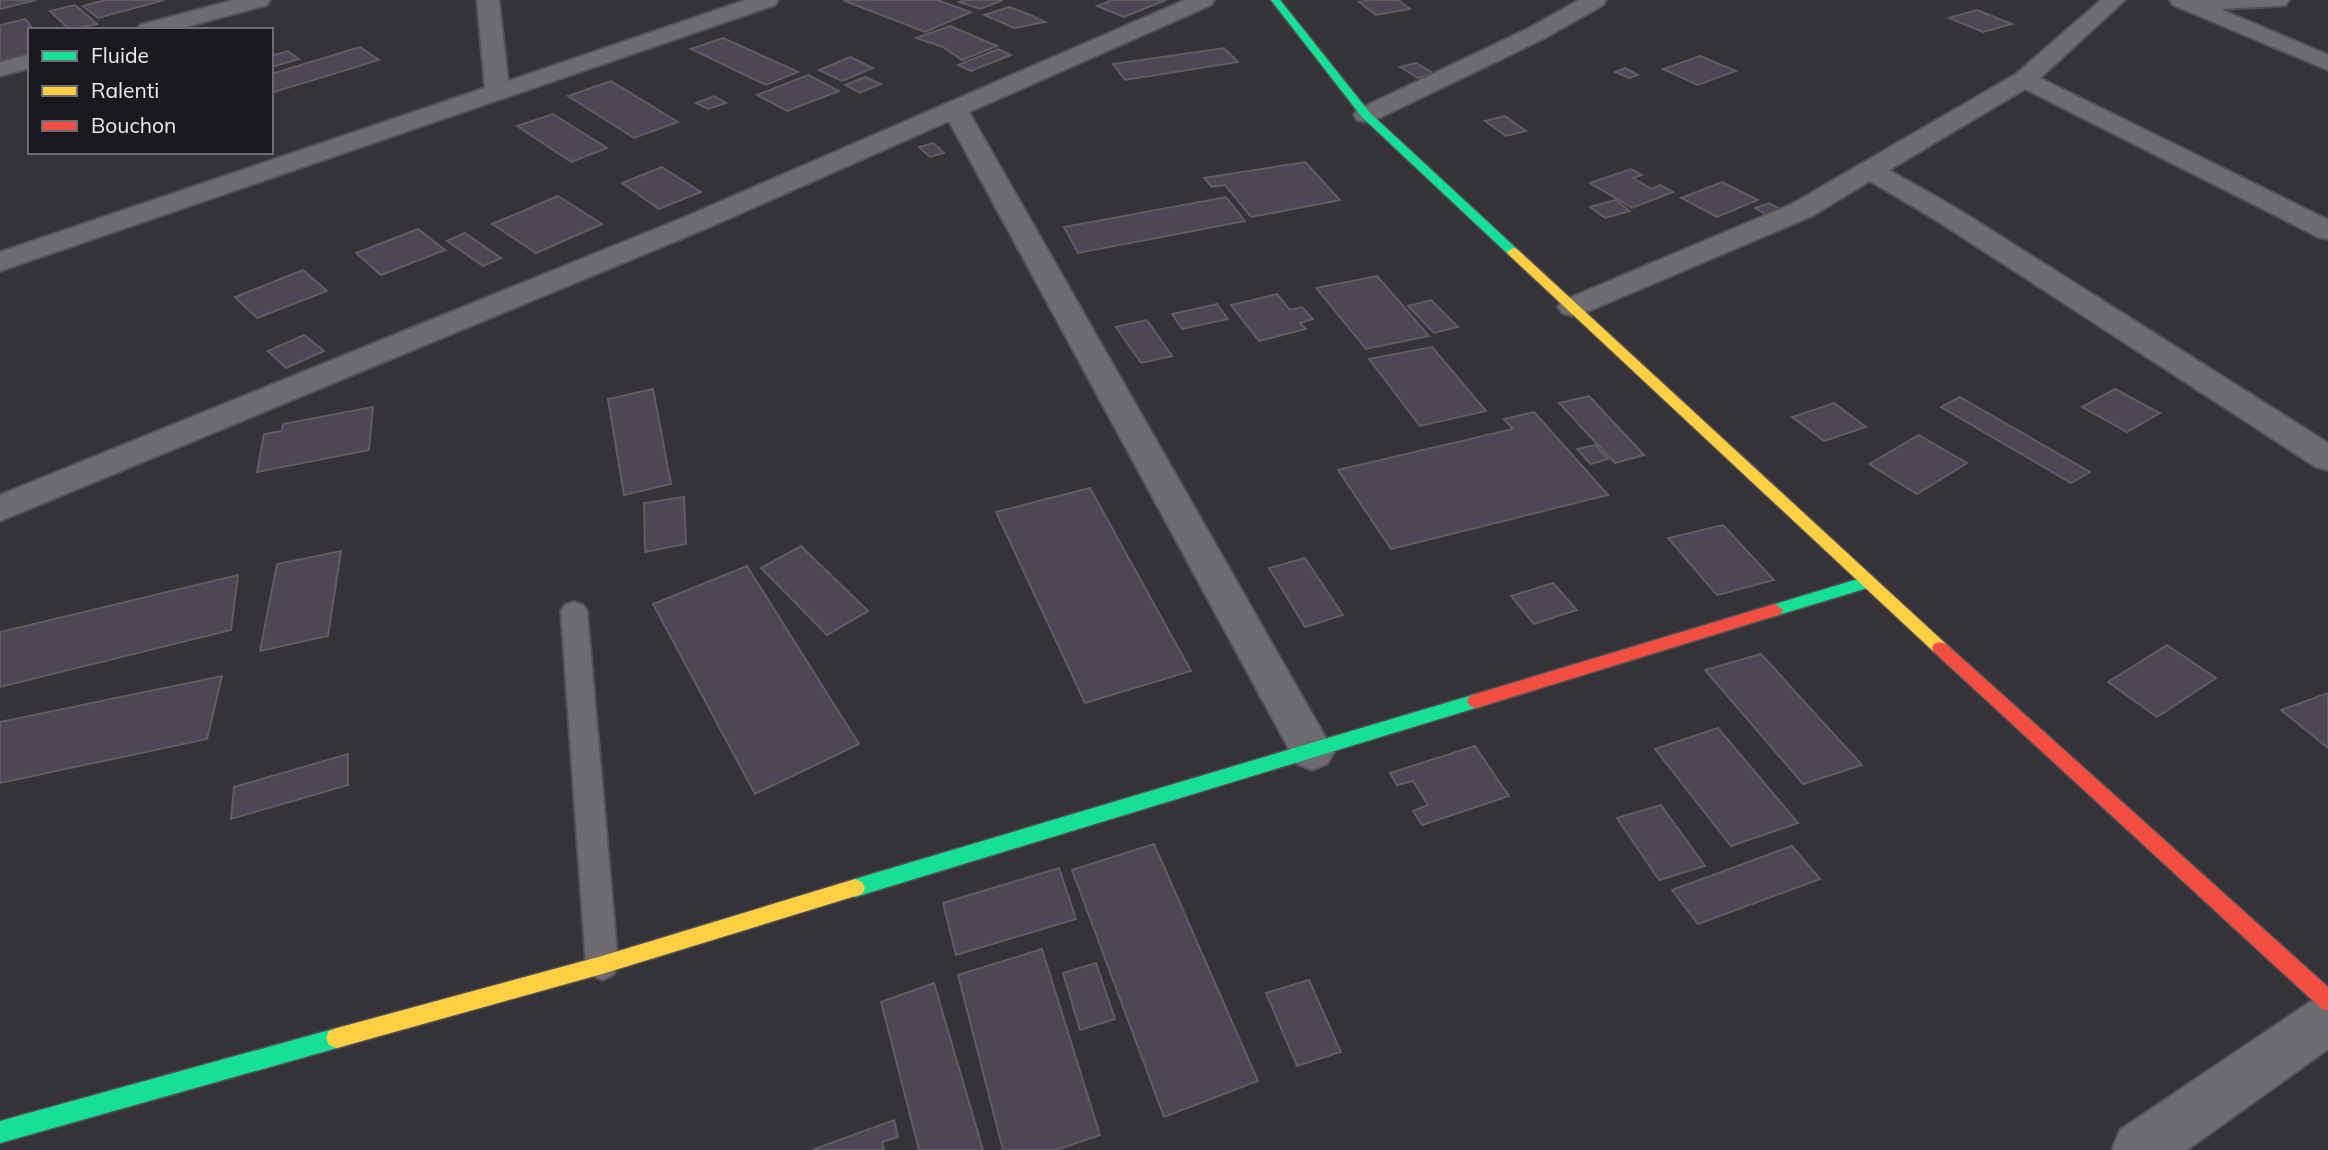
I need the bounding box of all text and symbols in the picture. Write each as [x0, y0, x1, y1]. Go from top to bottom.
legend [28, 28, 273, 154]
text: Fluide [91, 42, 149, 68]
text: Ralenti [91, 77, 159, 103]
text: Bouchon [91, 112, 176, 138]

